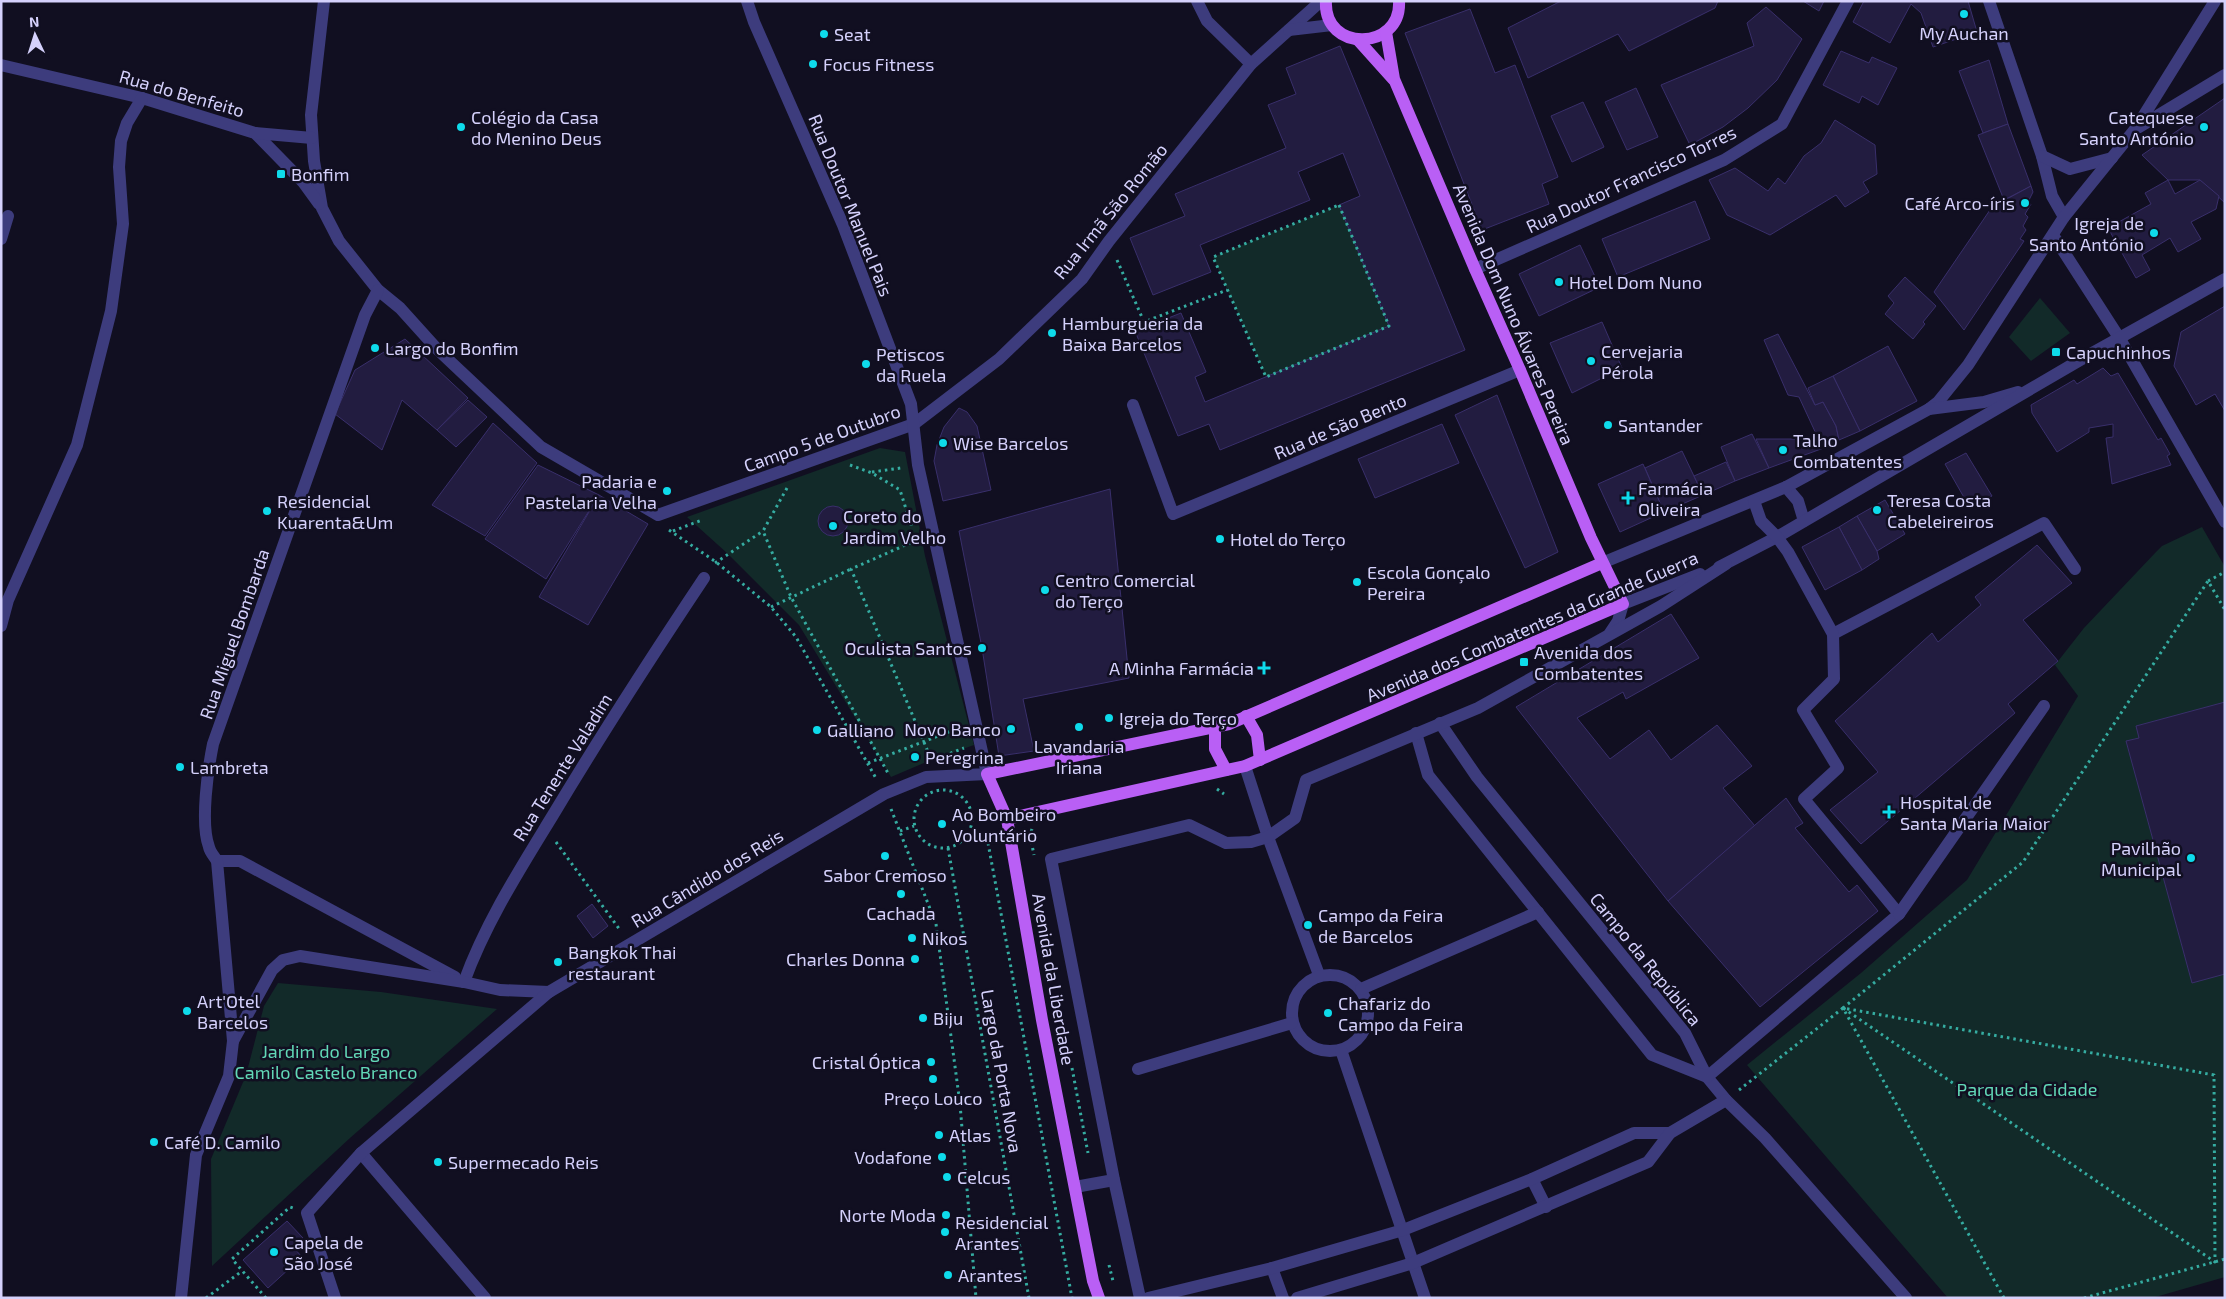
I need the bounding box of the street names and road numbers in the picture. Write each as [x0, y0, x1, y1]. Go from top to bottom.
street label: Rua do Benfeito [117, 65, 247, 121]
street label: Rua Doutor Manuel Pais [804, 111, 898, 299]
street label: Rua Doutor Francisco Torres [1522, 121, 1740, 237]
street label: Rua Irmã São Romão [1049, 139, 1171, 283]
street label: Avenida Dom Nuno Álvares Pereira [1449, 180, 1579, 448]
street label: Rua de São Bento [1270, 388, 1410, 464]
street label: Campo 5 de Outubro [741, 399, 903, 477]
street label: Rua Miguel Bombarda [194, 546, 274, 722]
street label: Avenida dos Combatentes da Grande Guerra [1363, 546, 1701, 706]
street label: Rua Tenente Valadim [508, 689, 616, 845]
street label: Rua Cândido dos Reis [627, 824, 787, 932]
street label: Campo da República [1586, 888, 1706, 1030]
street label: Avenida da Liberdade [1028, 891, 1080, 1067]
street label: Largo da Porta Nova [977, 988, 1027, 1154]

